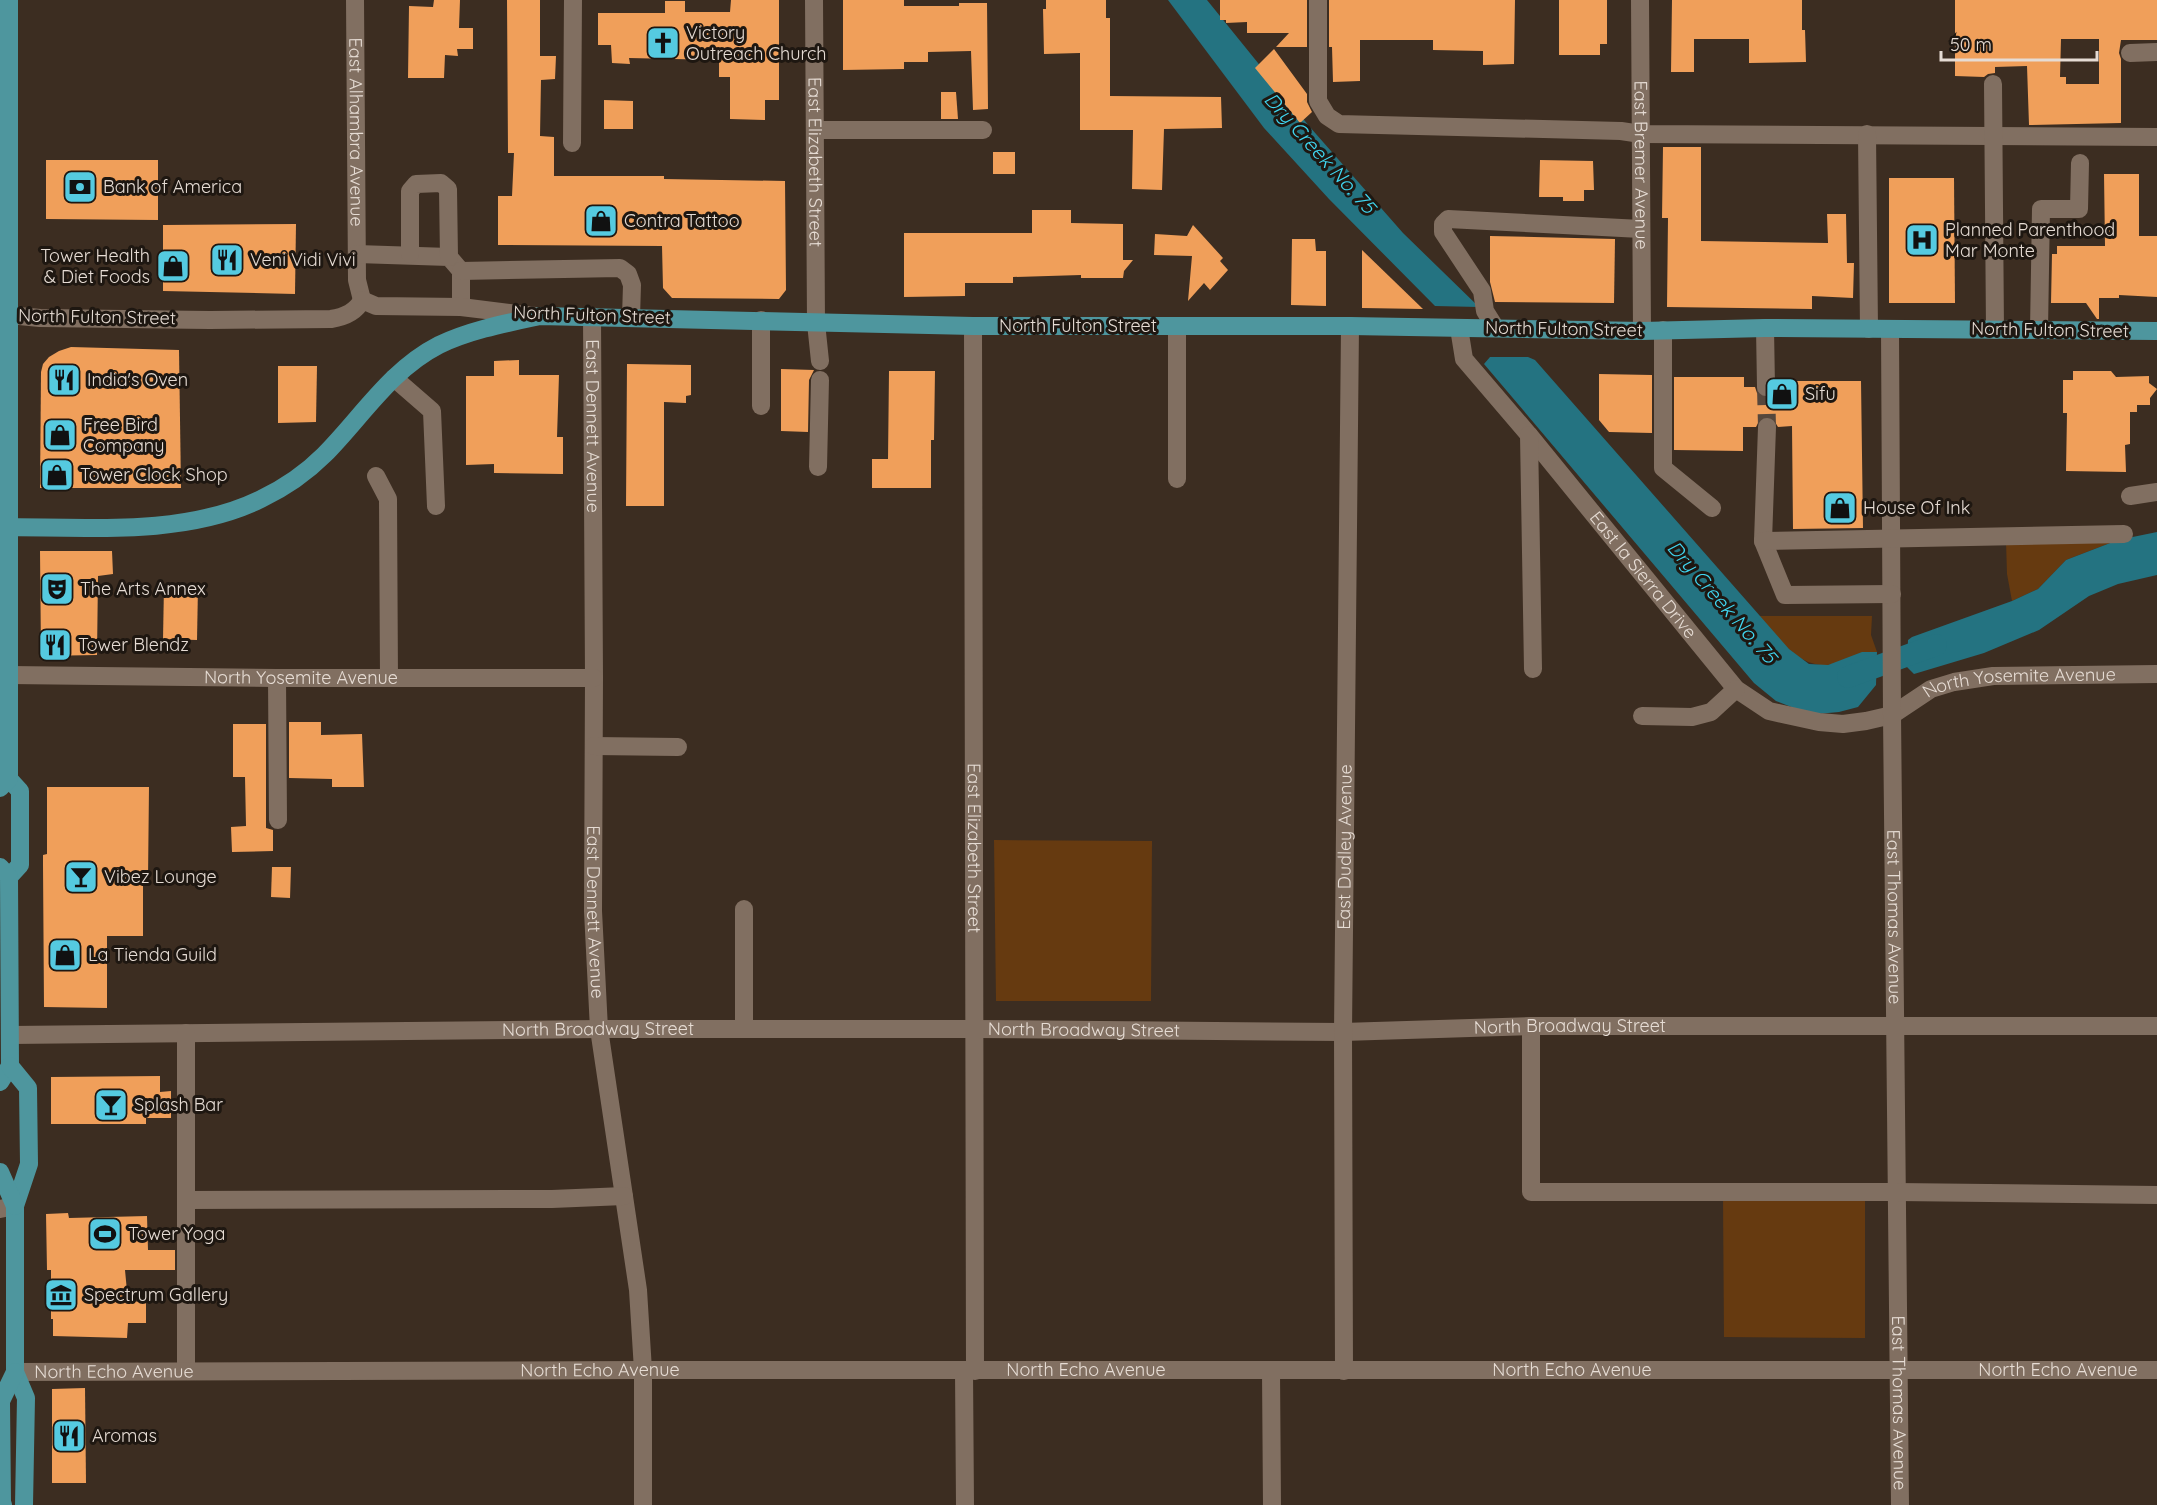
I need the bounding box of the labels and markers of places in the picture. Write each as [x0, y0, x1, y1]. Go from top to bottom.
place label: Victory Outreach Church [686, 21, 827, 65]
church icon: Victory Outreach Church [645, 25, 681, 61]
bank icon: Bank of America [62, 169, 98, 205]
place label: Bank of America [103, 175, 242, 198]
shop icon: Contra Tattoo [583, 203, 619, 239]
place label: Contra Tattoo [624, 209, 740, 232]
place label: Planned Parenthood Mar Monte [1945, 218, 2115, 262]
hospital icon: Planned Parenthood Mar Monte [1904, 222, 1940, 258]
restaurant icon: Veni Vidi Vivi [209, 242, 245, 278]
place label: Tower Health & Diet Foods [40, 244, 150, 288]
shop icon: Tower Health & Diet Foods [155, 248, 191, 284]
place label: Veni Vidi Vivi [250, 248, 356, 271]
restaurant icon: India's Oven [46, 362, 82, 398]
place label: India's Oven [87, 368, 188, 391]
shop icon: Sifu [1764, 376, 1800, 412]
place label: Sifu [1805, 382, 1836, 405]
place label: Free Bird Company [83, 413, 164, 457]
shop icon: Free Bird Company [42, 417, 78, 453]
shop icon: Tower Clock Shop [39, 457, 75, 493]
place label: Tower Clock Shop [80, 463, 228, 486]
shop icon: House Of Ink [1822, 490, 1858, 526]
place label: House Of Ink [1863, 496, 1970, 519]
theatre icon: The Arts Annex [39, 571, 75, 607]
place label: The Arts Annex [80, 577, 206, 600]
restaurant icon: Tower Blendz [37, 627, 73, 663]
place label: Tower Blendz [78, 633, 189, 656]
bar icon: Vibez Lounge [63, 859, 99, 895]
place label: Vibez Lounge [104, 865, 217, 888]
shop icon: La Tienda Guild [47, 937, 83, 973]
place label: La Tienda Guild [88, 943, 217, 966]
bar icon: Splash Bar [93, 1087, 129, 1123]
place label: Splash Bar [134, 1093, 223, 1116]
sports icon: Tower Yoga [87, 1216, 123, 1252]
place label: Tower Yoga [128, 1222, 225, 1245]
museum icon: Spectrum Gallery [43, 1277, 79, 1313]
place label: Spectrum Gallery [84, 1283, 228, 1306]
restaurant icon: Aromas [51, 1418, 87, 1454]
place label: Aromas [92, 1424, 157, 1447]

